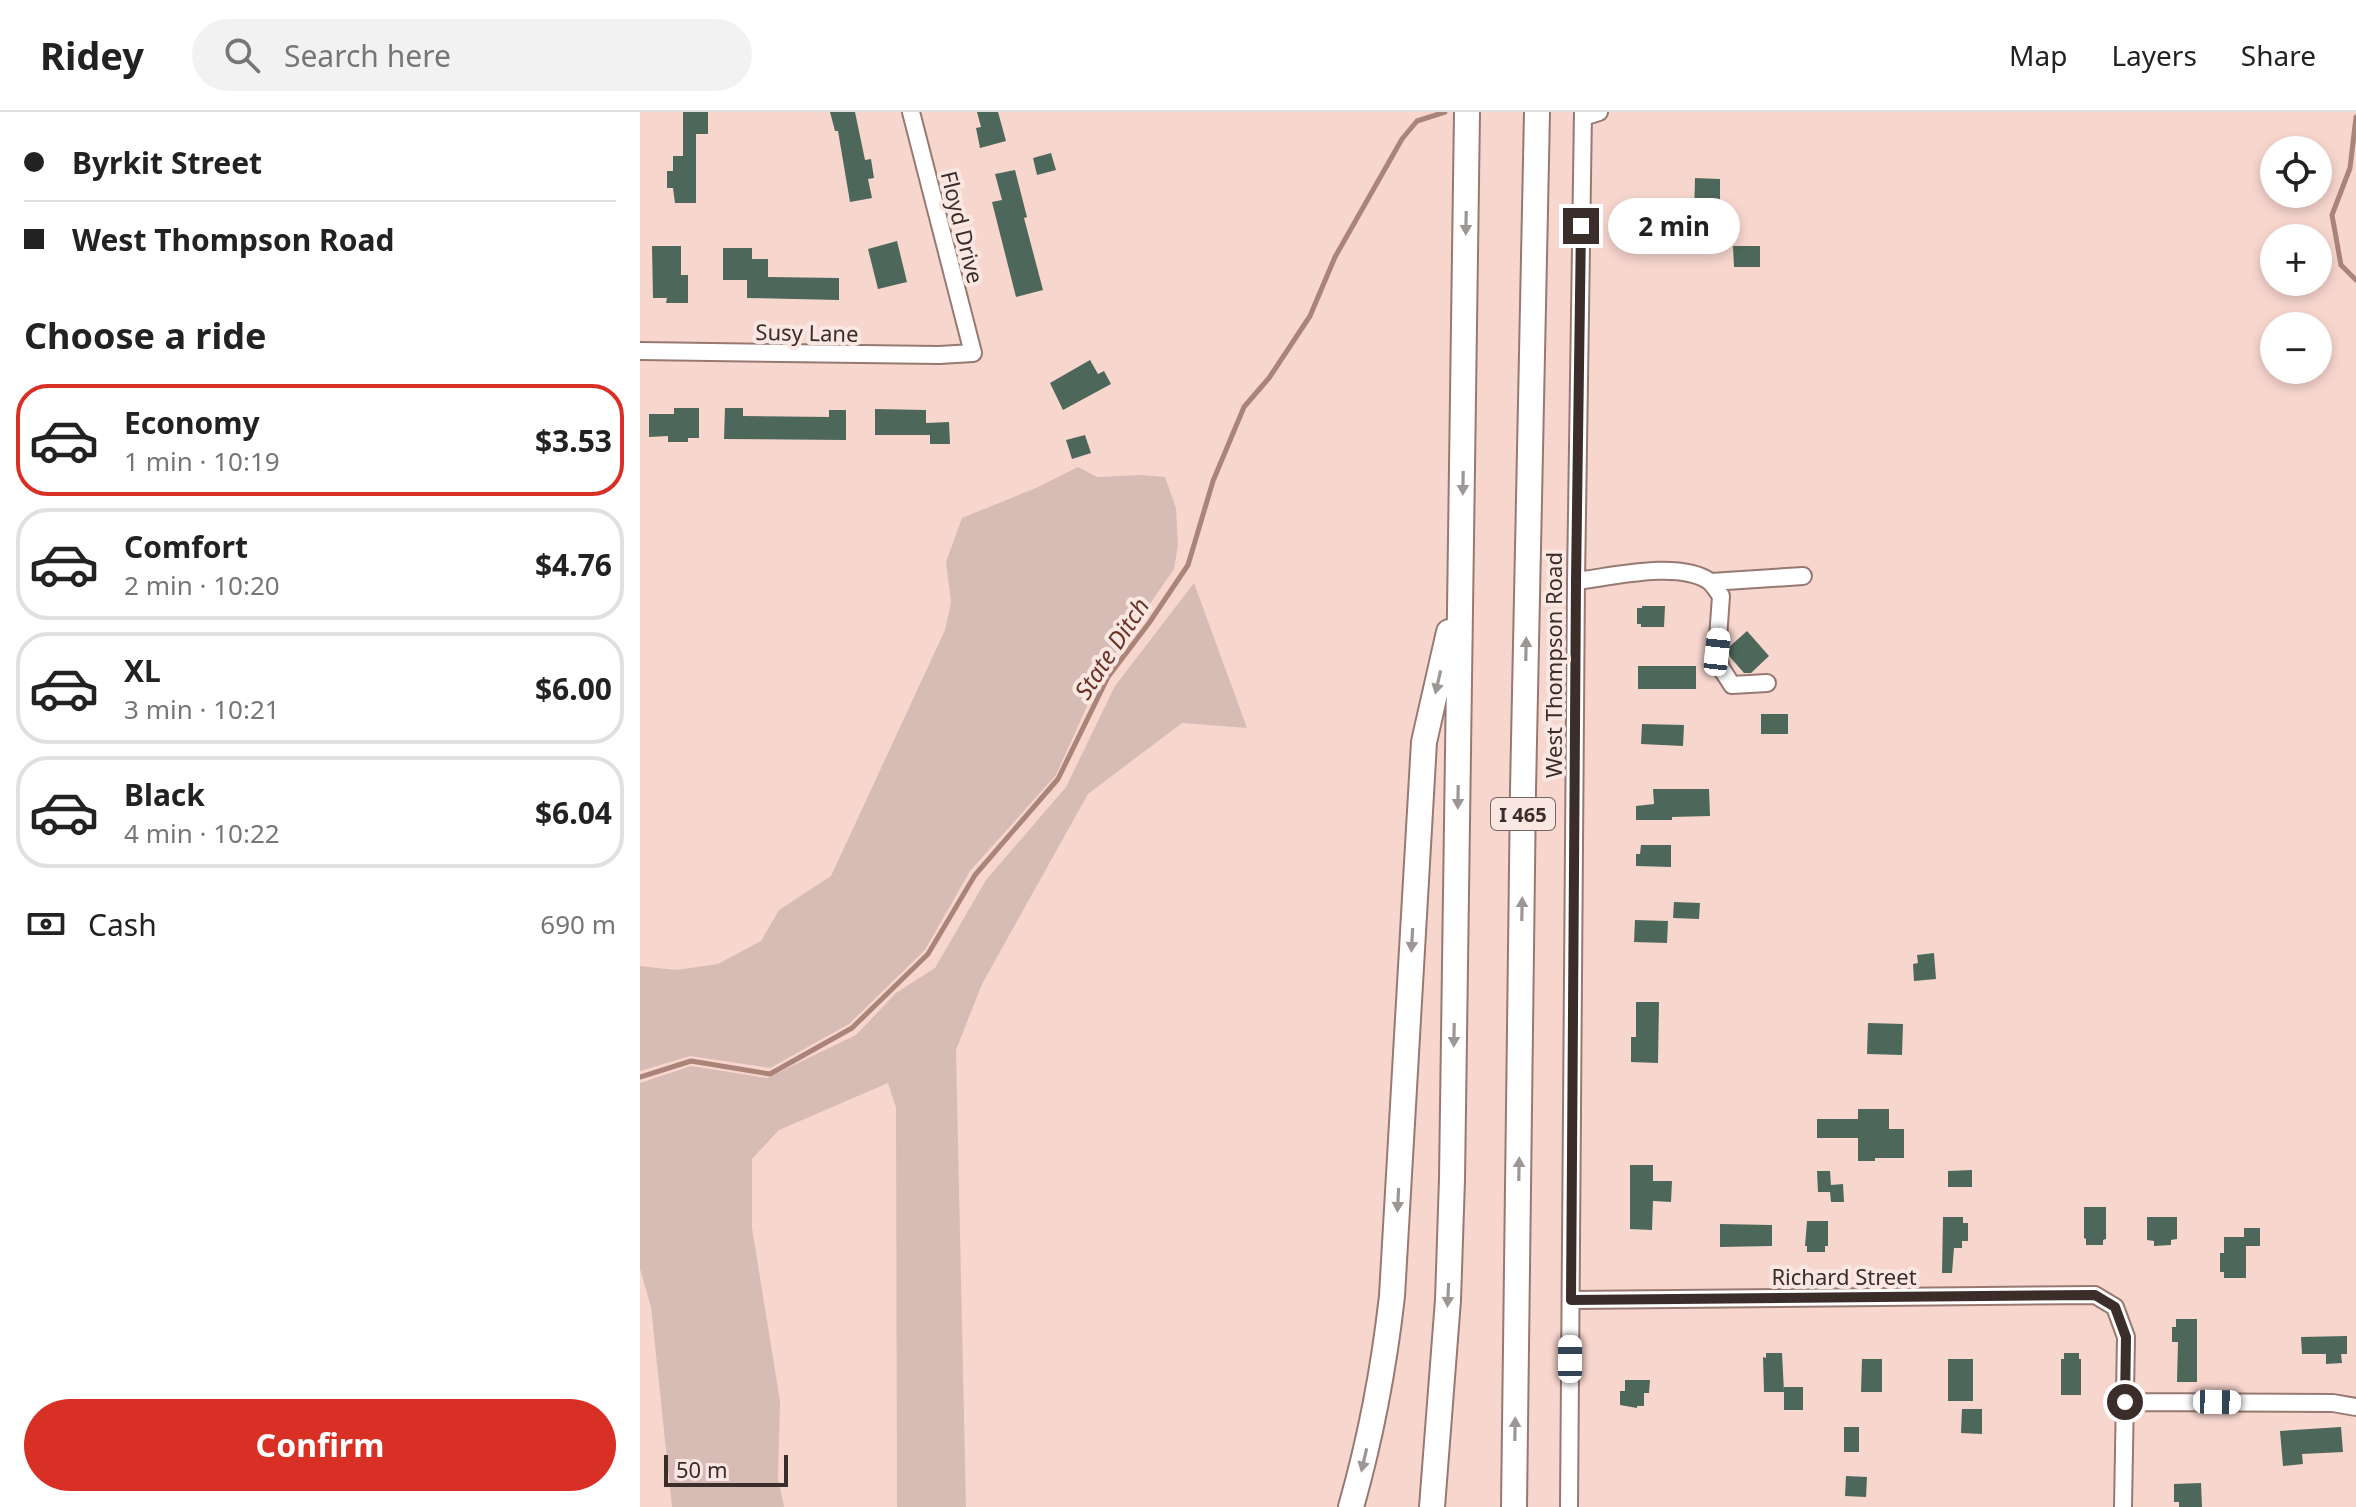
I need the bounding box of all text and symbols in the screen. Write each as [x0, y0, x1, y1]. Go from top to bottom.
search box [192, 19, 752, 91]
text: Ridey [40, 29, 144, 81]
icon: search [220, 33, 264, 77]
text: Search here [284, 35, 451, 76]
text: Map [2009, 36, 2067, 74]
text: Layers [2111, 36, 2197, 74]
text: Share [2241, 36, 2316, 74]
map controls [2260, 136, 2332, 384]
button: locate [2260, 136, 2332, 208]
text: Byrkit Street [72, 142, 262, 183]
street label: Floyd Drive [935, 168, 991, 286]
callout: 2 min [1609, 198, 1741, 254]
route end [1563, 208, 1599, 244]
text: 2 min [1638, 208, 1710, 244]
one-way arrow [1460, 211, 1473, 236]
text: West Thompson Road [72, 219, 394, 260]
button: + [2260, 224, 2332, 296]
text: Choose a ride [24, 311, 266, 360]
button: − [2260, 312, 2332, 384]
street label: Susy Lane [755, 316, 859, 348]
text: Economy [124, 402, 260, 443]
icon: car [28, 404, 100, 476]
text: $3.53 [535, 420, 612, 461]
text: 1 min · 10:19 [124, 443, 280, 479]
one-way arrow [1456, 471, 1469, 496]
text: Comfort [124, 526, 248, 567]
icon: car [28, 528, 100, 600]
text: $4.76 [535, 544, 612, 585]
street label: West Thompson Road [1538, 552, 1568, 778]
text: 2 min · 10:20 [124, 567, 280, 603]
water label: State Ditch [1066, 591, 1156, 705]
car [1703, 627, 1731, 677]
one-way arrow [1520, 636, 1533, 661]
text: XL [124, 650, 161, 691]
icon: car [28, 652, 100, 724]
text: $6.00 [535, 668, 612, 709]
one-way arrow [1431, 670, 1443, 695]
text: 3 min · 10:21 [124, 691, 280, 727]
text: Black [124, 774, 205, 815]
icon: car [28, 776, 100, 848]
one-way arrow [1452, 785, 1464, 810]
text: $6.04 [535, 792, 612, 833]
road number: I 465 [1491, 798, 1555, 830]
text: 4 min · 10:22 [124, 815, 280, 851]
one-way arrow [1516, 896, 1528, 921]
icon: cash [24, 902, 68, 946]
text: Cash [88, 904, 157, 945]
text: 690 m [540, 906, 616, 942]
one-way arrow [1406, 928, 1419, 953]
one-way arrow [1448, 1023, 1460, 1048]
one-way arrow [1512, 1156, 1525, 1181]
one-way arrow [1392, 1188, 1405, 1213]
street label: Richard Street [1771, 1261, 1917, 1291]
one-way arrow [1441, 1283, 1454, 1308]
car [1558, 1335, 1582, 1383]
route start [2107, 1384, 2143, 1420]
car [2193, 1390, 2241, 1414]
button: Confirm [24, 1399, 616, 1491]
one-way arrow [1509, 1416, 1521, 1441]
one-way arrow [1357, 1448, 1369, 1473]
scale bar [664, 1451, 788, 1487]
text: 50 m [676, 1454, 727, 1484]

